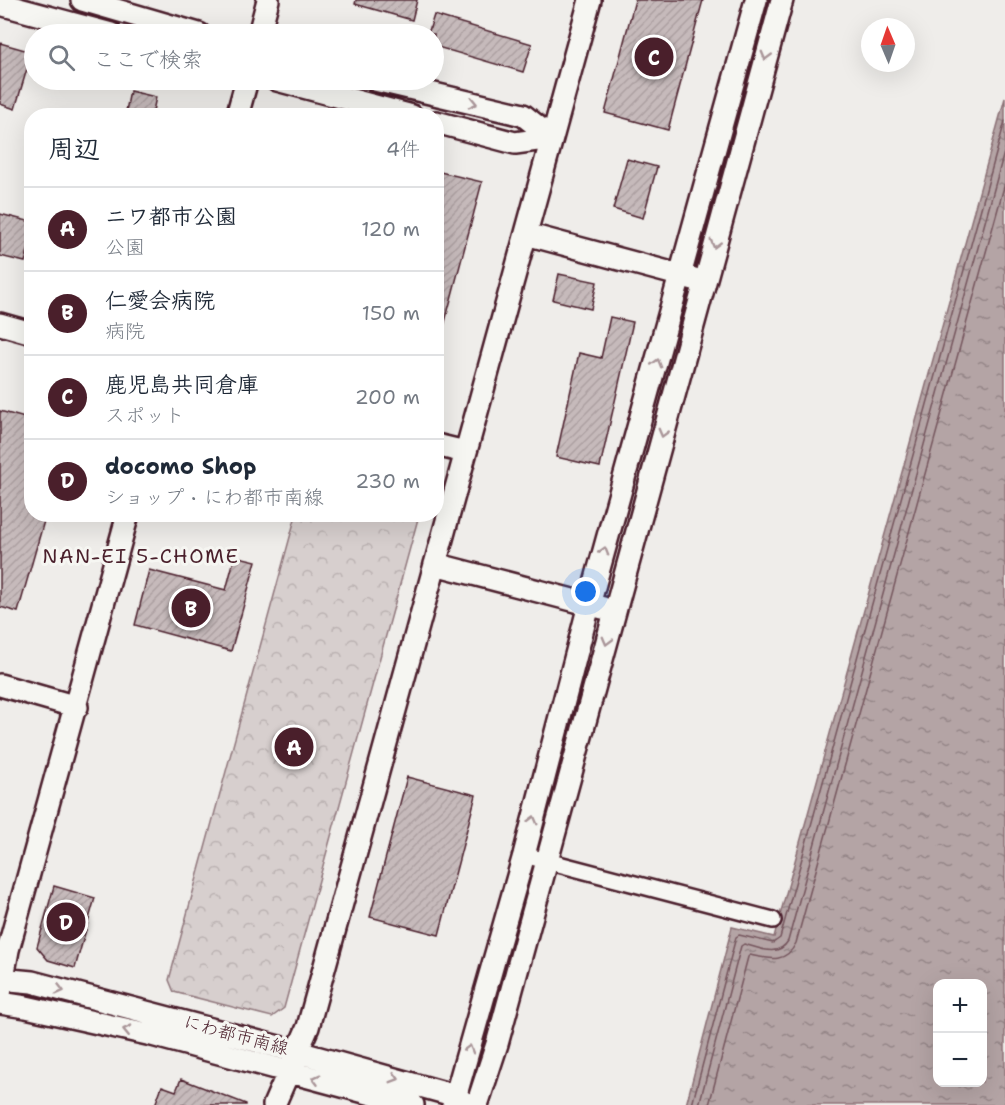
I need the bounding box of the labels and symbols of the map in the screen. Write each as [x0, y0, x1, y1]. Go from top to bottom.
north arrow [861, 18, 915, 72]
pin: C [634, 34, 674, 80]
one-way arrow [761, 51, 774, 61]
one-way arrow [468, 95, 478, 108]
one-way arrow [710, 239, 722, 249]
one-way arrow [649, 358, 662, 368]
one-way arrow [658, 427, 671, 437]
district label: NAN-EI 5-CHOME [42, 543, 240, 569]
one-way arrow [597, 546, 609, 557]
your location [571, 577, 600, 606]
pin: B [172, 586, 210, 630]
one-way arrow [602, 635, 614, 646]
pin: A [274, 724, 314, 770]
one-way arrow [525, 816, 538, 826]
pin: D [46, 900, 86, 944]
one-way arrow [55, 982, 65, 995]
street label: にわ都市南線 [181, 1009, 291, 1061]
one-way arrow [122, 1024, 132, 1037]
one-way arrow [462, 1044, 474, 1055]
one-way arrow [389, 1071, 400, 1083]
one-way arrow [311, 1074, 321, 1087]

